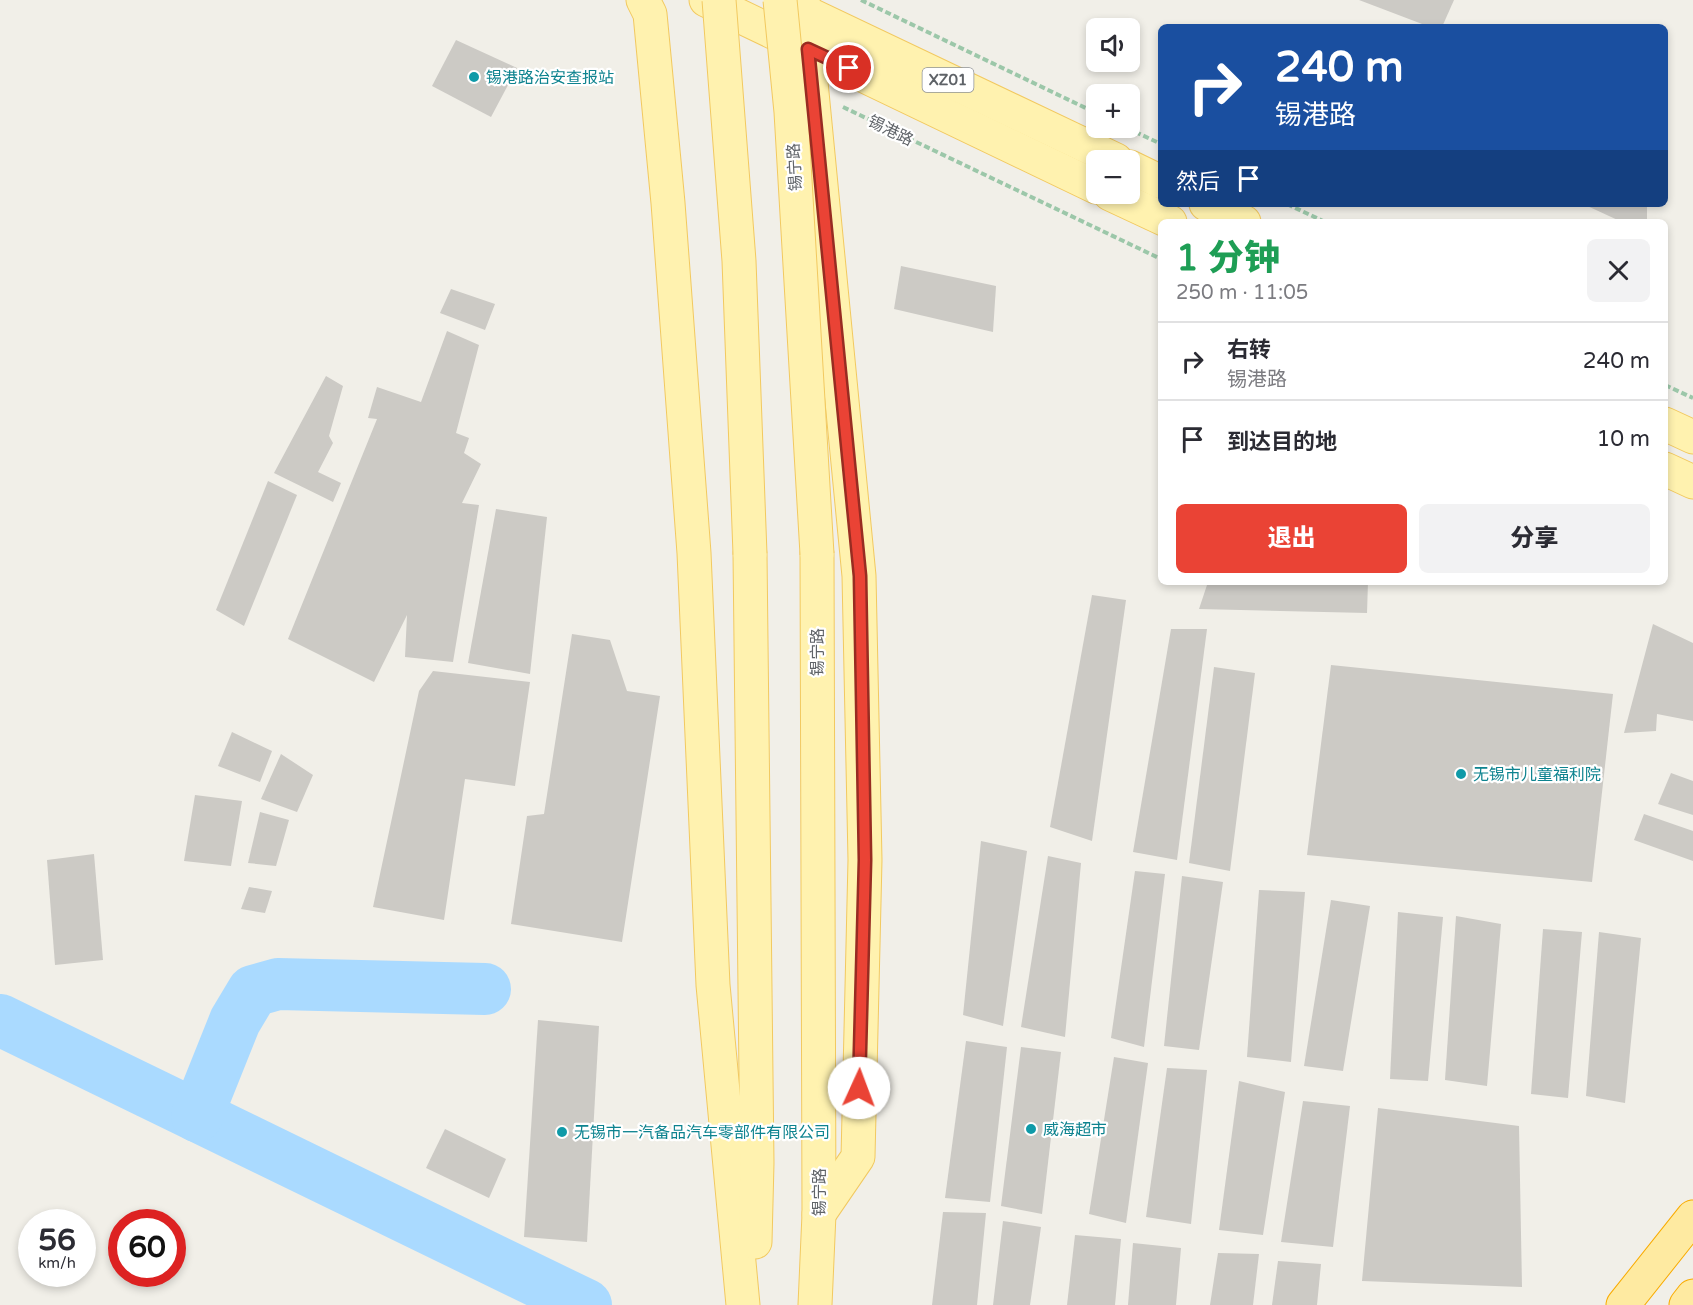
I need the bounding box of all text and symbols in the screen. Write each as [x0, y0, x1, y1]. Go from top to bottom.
map controls [1086, 18, 1140, 204]
button: sound [1086, 18, 1140, 72]
pin [823, 42, 874, 93]
text: 240 m [1275, 42, 1404, 93]
icon: right [1176, 48, 1254, 126]
icon: arrive [832, 51, 865, 84]
place label: 锡港路治安查报站 [486, 68, 614, 88]
road number: XZ01 [922, 68, 974, 92]
marker: 锡港路治安查报站 [467, 70, 481, 84]
button: + [1086, 84, 1140, 138]
text: 锡港路 [1275, 99, 1356, 132]
street label: 锡港路 [865, 111, 917, 150]
street label: 锡宁路 [784, 142, 806, 191]
button: − [1086, 150, 1140, 204]
icon: arrive [1232, 162, 1265, 195]
text: 然后 [1176, 169, 1220, 195]
text: 1 分钟 [1176, 237, 1280, 280]
button: close [1587, 239, 1650, 302]
text: 250 m · 11:05 [1176, 281, 1308, 305]
text: 右转 [1227, 337, 1271, 363]
icon: right [1176, 345, 1209, 378]
text: 240 m [1583, 348, 1650, 374]
text: 锡港路 [1227, 368, 1287, 392]
icon: arrive [1176, 423, 1209, 456]
text: 10 m [1596, 426, 1650, 452]
text: 到达目的地 [1227, 429, 1337, 455]
button: 退出 [1176, 504, 1407, 573]
button: 分享 [1419, 504, 1650, 573]
street label: 锡宁路 [808, 628, 828, 676]
place label: 无锡市儿童福利院 [1473, 765, 1601, 785]
marker: 无锡市儿童福利院 [1454, 767, 1468, 781]
position arrow [827, 1056, 891, 1120]
place label: 威海超市 [1043, 1120, 1107, 1140]
marker: 威海超市 [1024, 1122, 1038, 1136]
place label: 无锡市一汽备品汽车零部件有限公司 [574, 1123, 830, 1143]
marker: 无锡市一汽备品汽车零部件有限公司 [555, 1125, 569, 1139]
street label: 锡宁路 [810, 1168, 830, 1216]
speed limit sign: 60 [108, 1209, 186, 1287]
text: 56 [38, 1222, 76, 1259]
text: km/h [38, 1254, 76, 1272]

